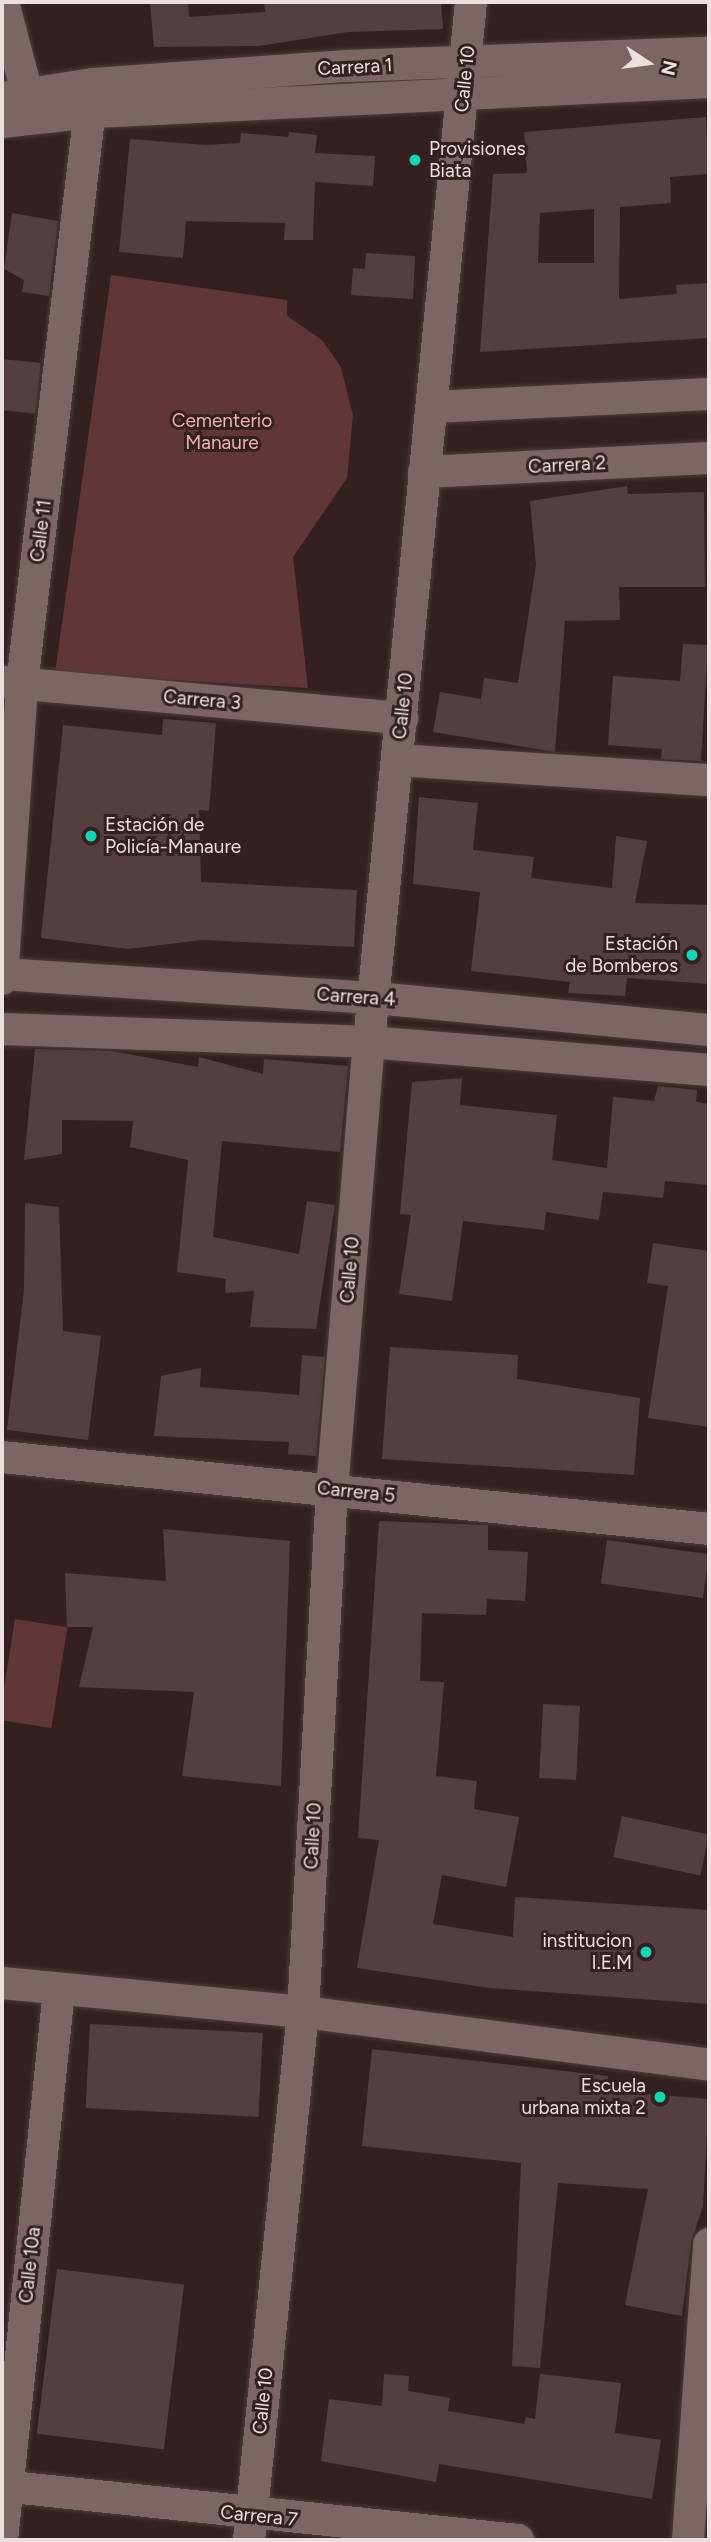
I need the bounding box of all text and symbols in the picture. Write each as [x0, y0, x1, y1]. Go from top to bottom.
north arrow [613, 28, 683, 98]
street label: Calle 10 [450, 45, 480, 113]
street label: Carrera 1 [317, 54, 393, 80]
text: N [656, 58, 682, 78]
place label: Provisiones Biata [429, 138, 526, 182]
marker: Provisiones Biata [407, 152, 423, 168]
park label: Cementerio Manaure [172, 410, 272, 454]
street label: Carrera 2 [527, 452, 607, 478]
street label: Calle 11 [26, 499, 56, 563]
street label: Calle 10 [388, 672, 418, 740]
street label: Carrera 3 [162, 685, 242, 715]
place label: Estación de Policía-Manaure [105, 814, 241, 858]
marker: Estación de Policía-Manaure [83, 828, 99, 844]
place label: Estación de Bomberos [565, 933, 678, 977]
marker: Estación de Bomberos [684, 947, 700, 963]
street label: Carrera 4 [316, 983, 396, 1011]
street label: Calle 10 [336, 1236, 364, 1304]
street label: Carrera 5 [316, 1477, 396, 1507]
street label: Calle 10 [300, 1802, 326, 1870]
place label: institucion I.E.M [542, 1930, 632, 1974]
marker: institucion I.E.M [638, 1944, 654, 1960]
place label: Escuela urbana mixta 2 [521, 2075, 646, 2119]
marker: Escuela urbana mixta 2 [652, 2089, 668, 2105]
street label: Calle 10a [15, 2226, 45, 2304]
street label: Calle 10 [248, 2367, 278, 2435]
street label: Carrera 7 [219, 2501, 299, 2531]

